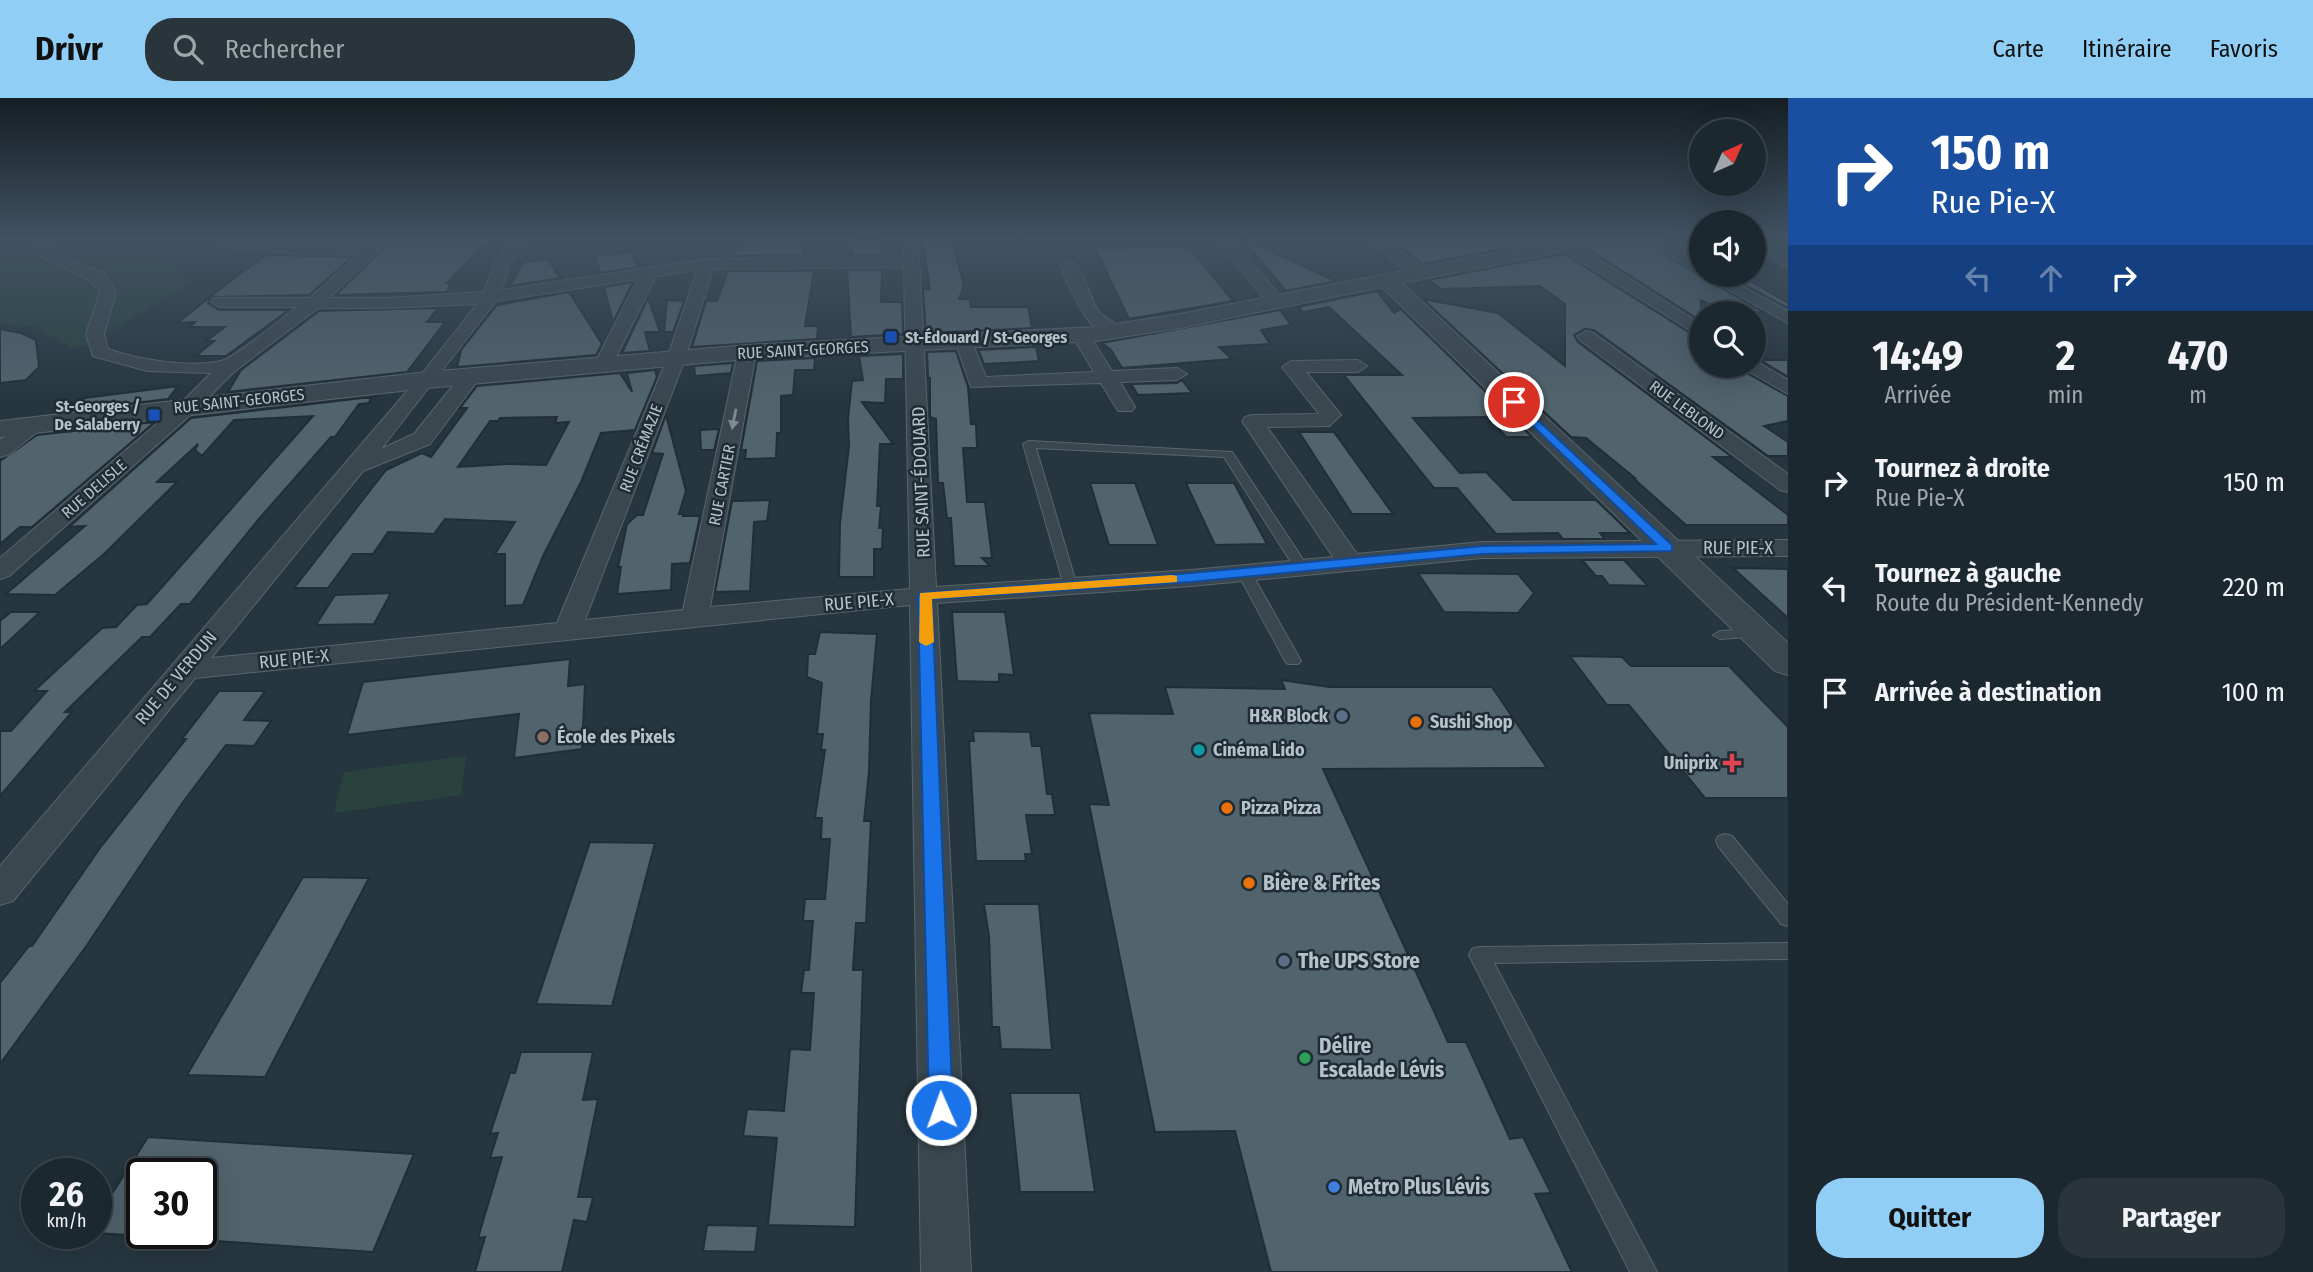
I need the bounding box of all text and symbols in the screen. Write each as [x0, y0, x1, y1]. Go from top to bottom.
search box [145, 18, 635, 81]
text: Drivr [35, 29, 103, 69]
icon: search [169, 30, 207, 68]
text: Rechercher [225, 34, 344, 65]
text: Carte [1993, 35, 2044, 63]
text: Itinéraire [2082, 35, 2172, 63]
text: Favoris [2210, 35, 2278, 63]
north arrow [1689, 119, 1766, 196]
map controls [1689, 119, 1766, 378]
text: 150 m [1931, 123, 2050, 182]
icon: right [1816, 126, 1907, 217]
text: Rue Pie-X [1931, 183, 2055, 221]
button: sound [1689, 210, 1766, 287]
icon: left [1959, 259, 1997, 297]
icon: ahead [2032, 259, 2070, 297]
icon: right [2105, 259, 2143, 297]
button: search [1689, 301, 1766, 378]
place label: St-Édouard / St-Georges [905, 327, 1067, 347]
marker: St-Édouard / St-Georges [883, 329, 899, 345]
text: 14:49 [1872, 331, 1964, 381]
text: 2 [2056, 331, 2075, 381]
text: 470 [2168, 331, 2229, 381]
street label: RUE SAINT-GEORGES [737, 337, 869, 363]
pin [1484, 372, 1544, 432]
street label: RUE LEBLOND [1646, 376, 1728, 444]
text: Arrivée [1884, 381, 1951, 409]
text: min [2048, 381, 2083, 409]
text: m [2189, 381, 2207, 409]
icon: arrive [1495, 383, 1533, 421]
street label: RUE SAINT-GEORGES [173, 385, 305, 417]
place label: St-Georges / De Salaberry [55, 397, 140, 434]
street label: RUE CRÉMAZIE [616, 401, 666, 495]
street label: RUE SAINT-ÉDOUARD [906, 406, 935, 558]
marker: St-Georges / De Salaberry [146, 407, 162, 423]
one-way arrow [729, 408, 740, 430]
street label: RUE CARTIER [705, 443, 739, 527]
text: Tournez à droite [1875, 453, 2050, 484]
street label: RUE DELISLE [58, 456, 130, 522]
icon: right [1816, 464, 1854, 502]
text: 150 m [2223, 467, 2285, 498]
text: Rue Pie-X [1875, 484, 1964, 512]
street label: RUE PIE-X [1703, 537, 1773, 559]
text: Tournez à gauche [1875, 558, 2061, 589]
icon: left [1816, 569, 1854, 607]
text: 220 m [2222, 572, 2285, 603]
street label: RUE PIE-X [823, 588, 895, 616]
text: Route du Président-Kennedy [1875, 589, 2143, 617]
street label: RUE DE VERDUN [130, 627, 222, 729]
street label: RUE PIE-X [258, 644, 330, 674]
icon: arrive [1816, 674, 1854, 712]
text: Arrivée à destination [1875, 677, 2102, 708]
text: 100 m [2222, 677, 2285, 708]
place label: H&R Block [1249, 705, 1329, 727]
marker: H&R Block [1334, 708, 1350, 724]
place label: Sushi Shop [1430, 711, 1513, 733]
marker: Sushi Shop [1408, 714, 1424, 730]
place label: École des Pixels [557, 725, 675, 748]
marker: École des Pixels [535, 729, 551, 745]
place label: Cinéma Lido [1213, 739, 1305, 761]
marker: Cinéma Lido [1191, 742, 1207, 758]
place label: Uniprix [1664, 752, 1719, 774]
marker: Uniprix [1724, 755, 1740, 771]
place label: Pizza Pizza [1241, 797, 1321, 819]
marker: Pizza Pizza [1219, 800, 1235, 816]
place label: Bière & Frites [1263, 870, 1380, 896]
marker: Bière & Frites [1241, 875, 1257, 891]
place label: The UPS Store [1298, 948, 1420, 974]
marker: The UPS Store [1276, 953, 1292, 969]
place label: Délire Escalade Lévis [1319, 1033, 1444, 1083]
marker: Délire Escalade Lévis [1297, 1050, 1313, 1066]
position arrow [904, 1073, 978, 1147]
speed limit sign: 30 [126, 1158, 217, 1249]
text: 26 [49, 1173, 84, 1215]
place label: Metro Plus Lévis [1348, 1174, 1490, 1200]
button: Quitter [1816, 1178, 2044, 1258]
button: Partager [2058, 1178, 2285, 1258]
marker: Metro Plus Lévis [1326, 1179, 1342, 1195]
text: km/h [46, 1210, 87, 1232]

